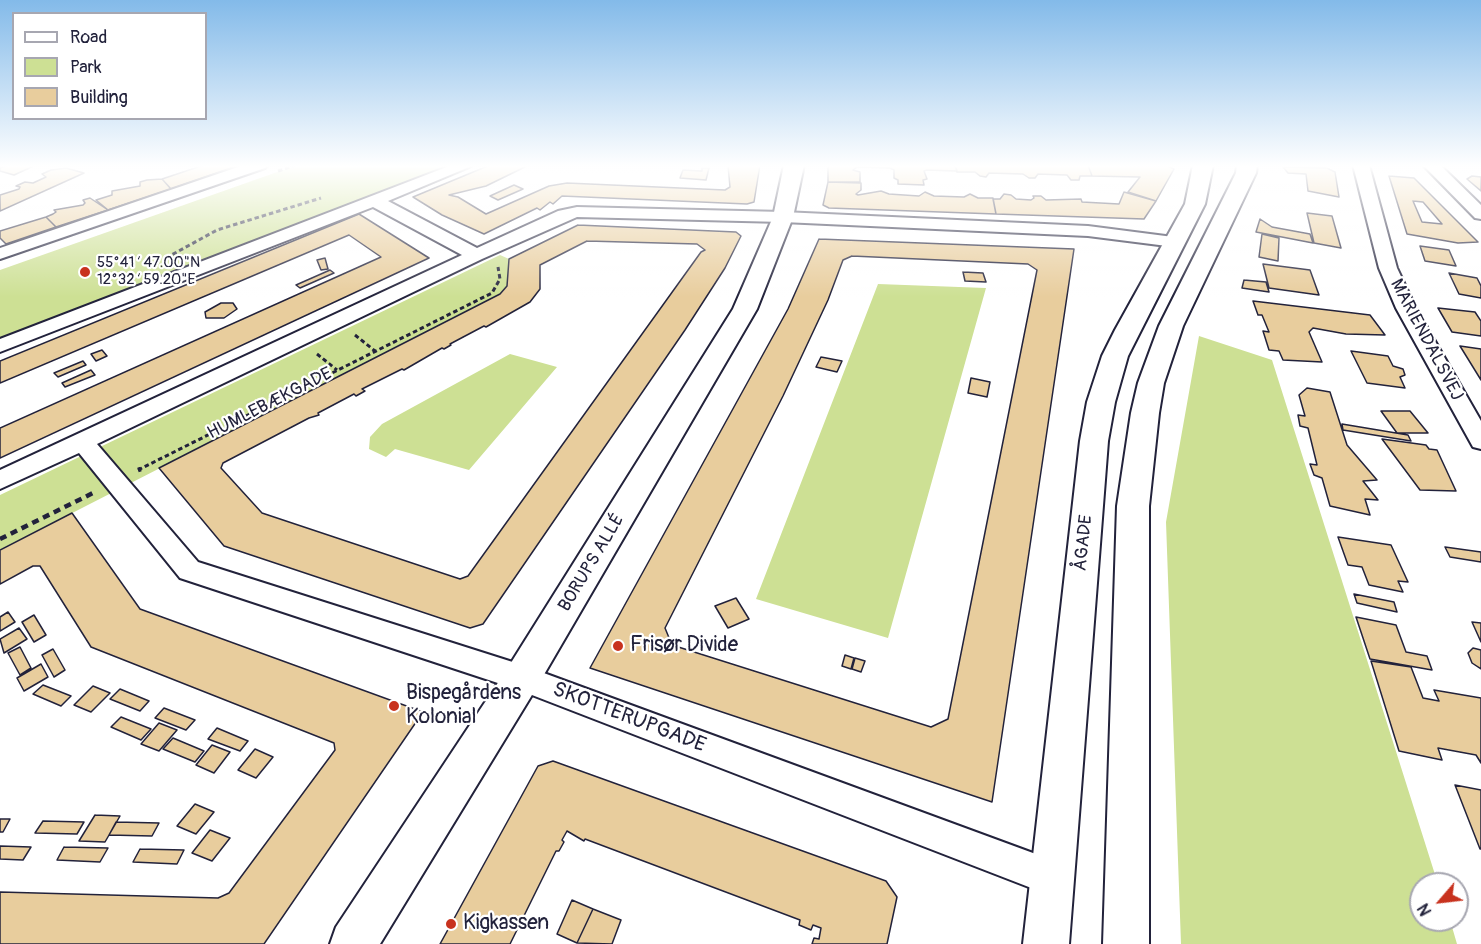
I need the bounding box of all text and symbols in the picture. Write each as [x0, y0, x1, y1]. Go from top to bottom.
legend [12, 12, 207, 120]
text: Road [70, 26, 107, 49]
text: Park [70, 56, 102, 79]
text: Building [70, 86, 128, 109]
place label: 55°41′47.00"N 12°32′59.20"E [97, 254, 200, 289]
marker: 55°41′47.00"N 12°32′59.20"E [78, 265, 92, 279]
street label: MARIENDALSVEJ [1385, 276, 1467, 404]
street label: HUMLEBÆKGADE [204, 363, 336, 445]
street label: BORUPS ALLÉ [554, 510, 630, 616]
street label: ÅGADE [1070, 514, 1098, 572]
place label: Frisør Divide [630, 633, 738, 659]
marker: Frisør Divide [611, 639, 625, 653]
street label: SKOTTERUPGADE [549, 677, 709, 759]
place label: Bispegårdens Kolonial [406, 681, 521, 731]
marker: Bispegårdens Kolonial [387, 699, 401, 713]
north arrow [1409, 872, 1469, 932]
text: N [1414, 900, 1436, 919]
place label: Kigkassen [463, 911, 549, 937]
marker: Kigkassen [444, 917, 458, 931]

